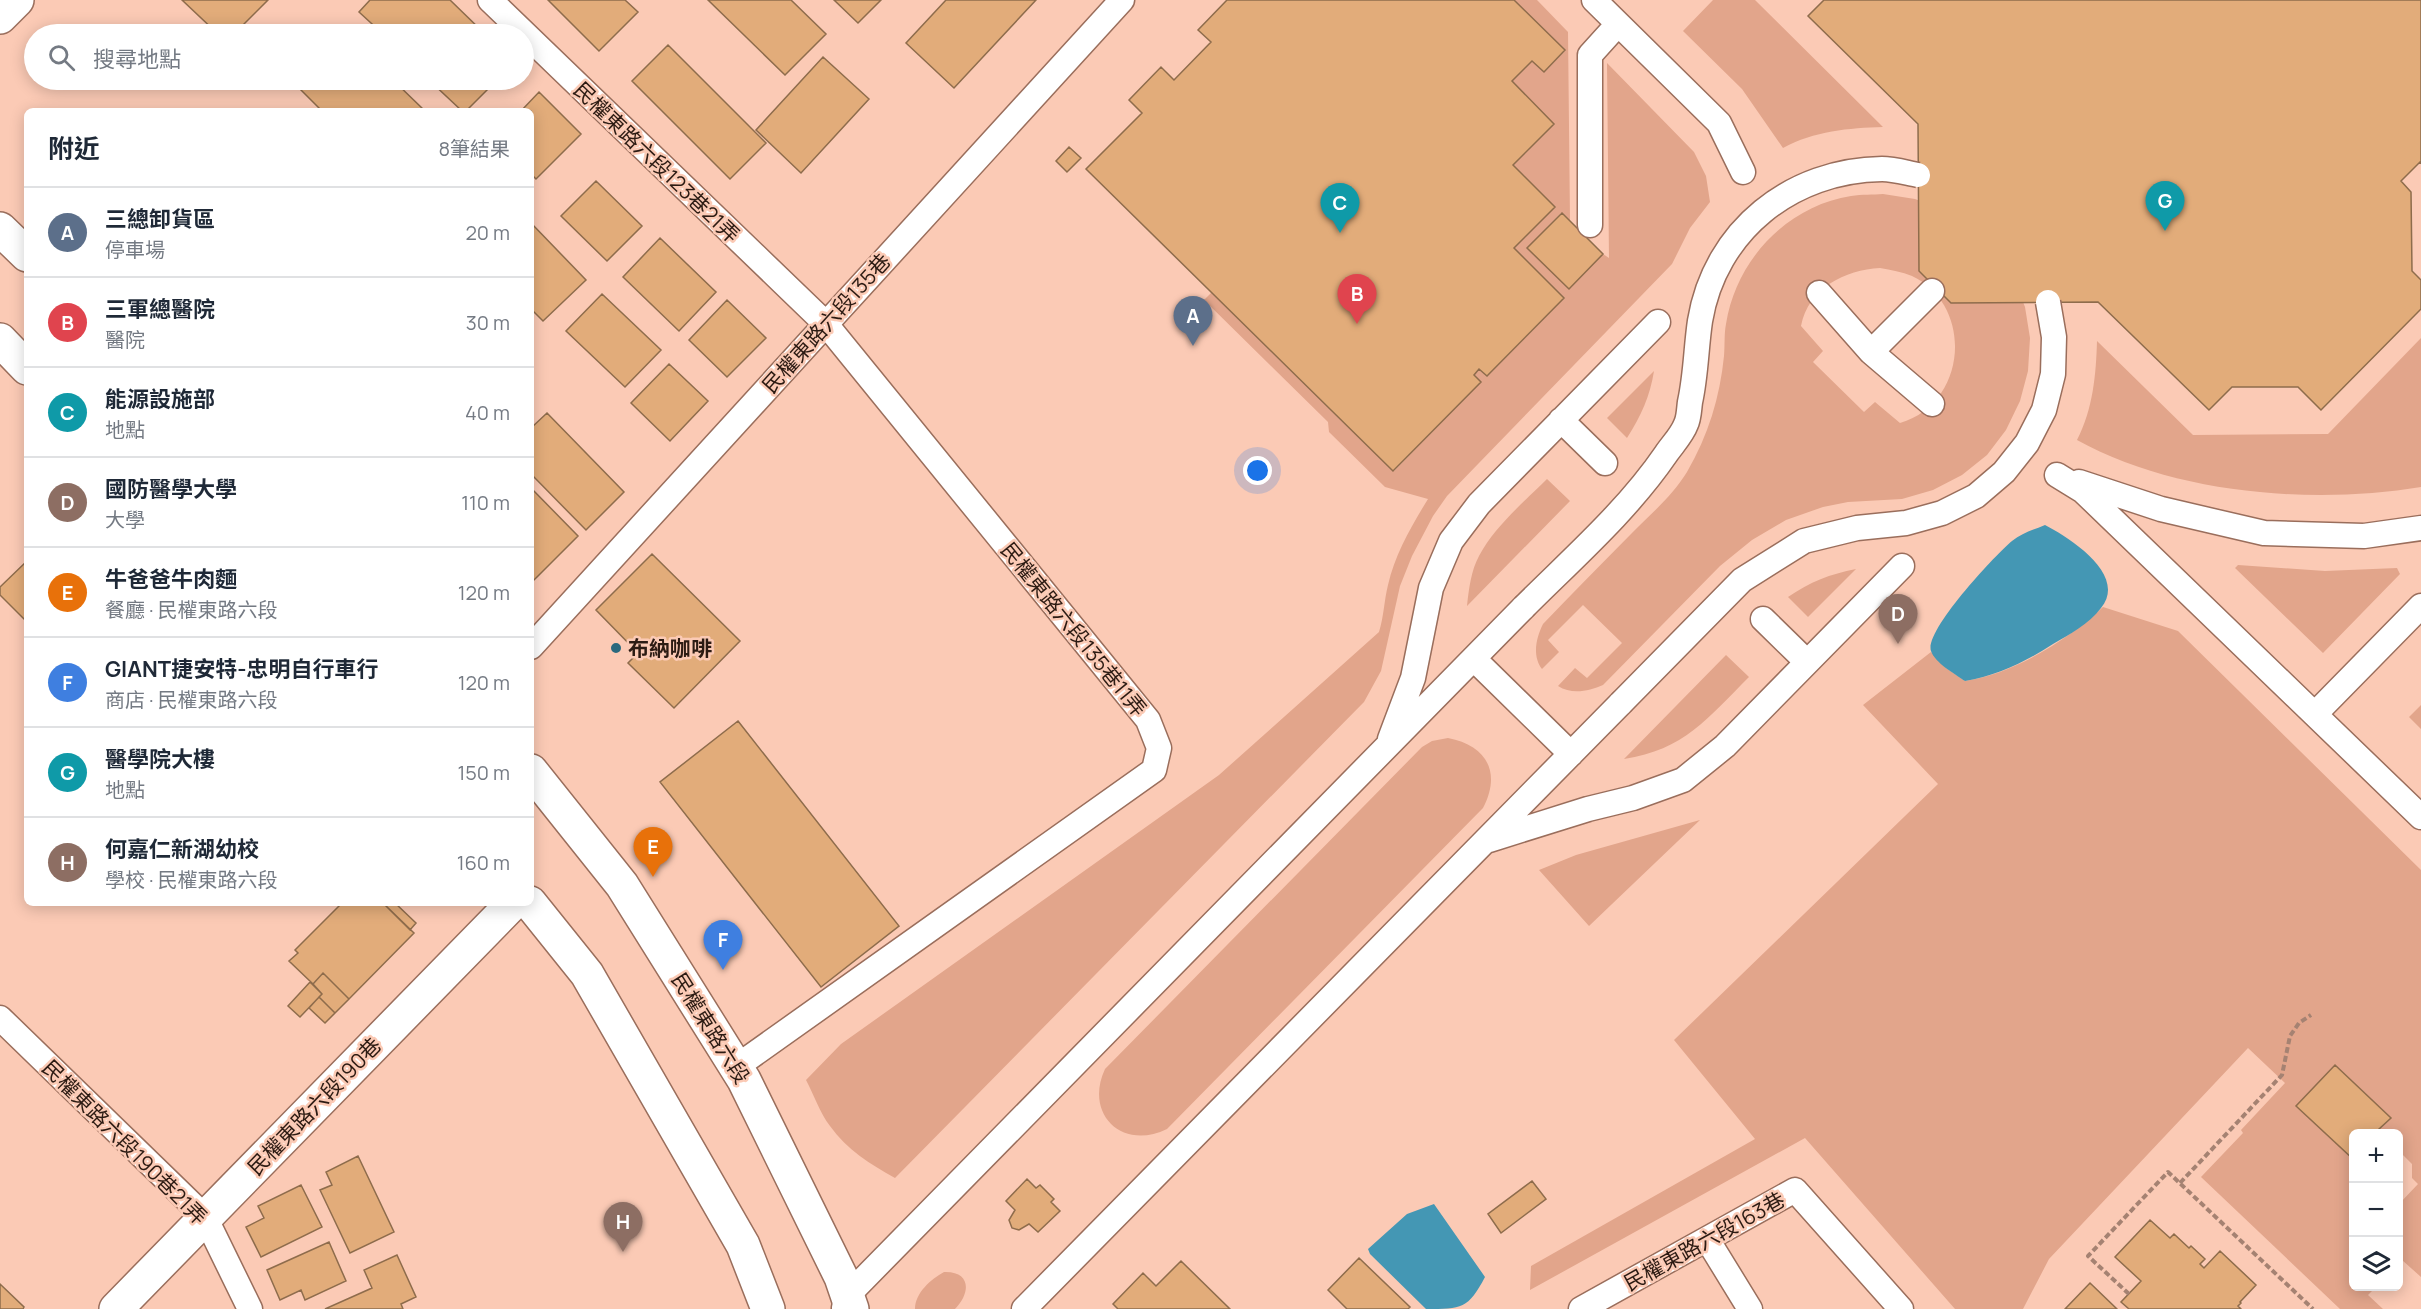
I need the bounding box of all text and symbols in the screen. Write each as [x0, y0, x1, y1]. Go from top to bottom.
search box [24, 24, 534, 90]
icon: search [45, 41, 78, 74]
text: 搜尋地點 [93, 44, 181, 74]
street label: 民權東路六段123巷21弄 [568, 76, 746, 248]
text: 附近 [48, 130, 100, 166]
text: 8筆結果 [438, 135, 510, 162]
pin: G [2146, 182, 2184, 231]
pin: C [1320, 184, 1360, 233]
text: 三總卸貨區 [105, 204, 215, 234]
text: A [61, 219, 74, 246]
text: 20 m [465, 219, 510, 246]
text: 停車場 [105, 236, 165, 263]
street label: 民權東路六段135巷 [756, 247, 896, 399]
pin: B [1338, 274, 1376, 324]
text: 三軍總醫院 [105, 294, 215, 324]
pin: A [1174, 296, 1212, 346]
text: B [61, 309, 74, 336]
text: 30 m [466, 309, 510, 336]
text: 醫院 [105, 326, 145, 353]
text: 能源設施部 [105, 384, 215, 414]
text: C [60, 399, 75, 426]
text: 40 m [465, 399, 510, 426]
text: 地點 [105, 416, 145, 443]
your location [1243, 456, 1272, 485]
text: 國防醫學大學 [105, 474, 237, 504]
text: D [60, 489, 75, 516]
text: 110 m [461, 489, 510, 516]
text: 大學 [105, 506, 145, 533]
street label: 民權東路六段135巷11弄 [995, 536, 1153, 722]
text: 牛爸爸牛肉麵 [105, 564, 237, 594]
text: E [62, 579, 73, 606]
text: 120 m [458, 579, 510, 606]
pin: D [1878, 594, 1918, 644]
text: 餐廳 · 民權東路六段 [105, 596, 278, 623]
place label: 布納咖啡 [628, 634, 712, 662]
marker: 布納咖啡 [609, 641, 623, 655]
text: GIANT捷安特-忠明自行車行 [105, 654, 378, 684]
text: F [62, 669, 73, 696]
text: 120 m [458, 669, 510, 696]
text: 商店 · 民權東路六段 [105, 686, 278, 713]
text: 醫學院大樓 [105, 744, 215, 774]
text: G [60, 759, 75, 786]
text: 150 m [457, 759, 510, 786]
text: 地點 [105, 776, 145, 803]
pin: E [634, 828, 672, 877]
text: 何嘉仁新湖幼校 [105, 834, 259, 864]
text: H [60, 849, 75, 876]
text: 160 m [457, 849, 510, 876]
text: 學校 · 民權東路六段 [105, 866, 278, 893]
pin: F [704, 920, 742, 970]
street label: 民權東路六段 [666, 967, 756, 1089]
street label: 民權東路六段190巷 [241, 1031, 387, 1181]
street label: 民權東路六段190巷21弄 [37, 1054, 213, 1230]
map controls [2349, 1129, 2403, 1291]
button: + [2349, 1129, 2403, 1183]
button: − [2349, 1183, 2403, 1237]
street label: 民權東路六段163巷 [1619, 1185, 1789, 1297]
pin: H [604, 1202, 642, 1252]
button: layers [2349, 1237, 2403, 1291]

